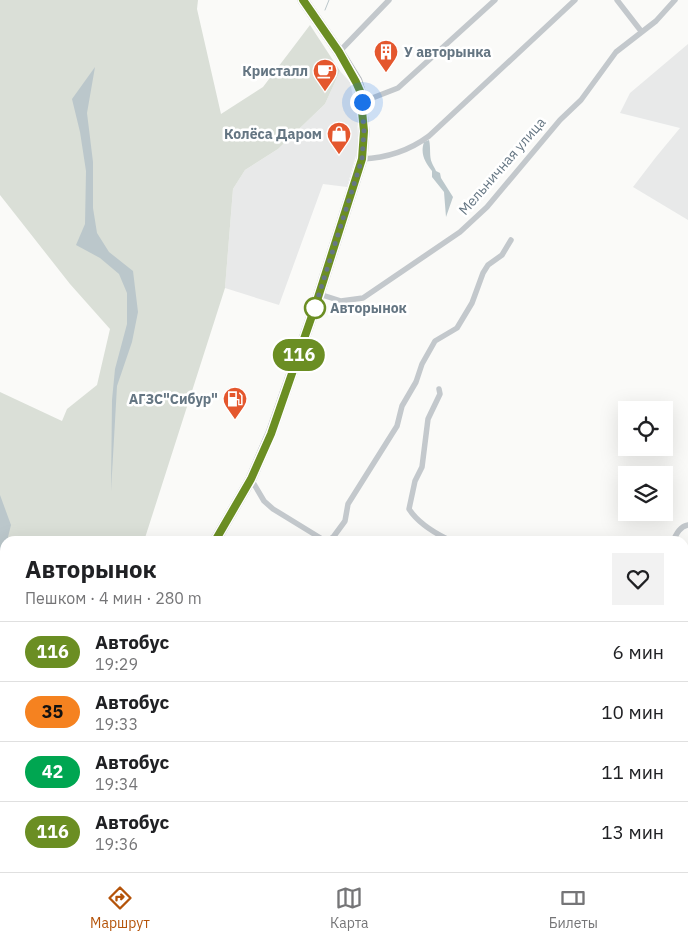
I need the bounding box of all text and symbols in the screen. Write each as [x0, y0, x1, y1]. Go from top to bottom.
building icon: У авторынка [373, 39, 399, 73]
place label: У авторынка [404, 43, 491, 61]
cafe icon: Кристалл [312, 58, 338, 92]
place label: Кристалл [242, 62, 308, 80]
your location [350, 90, 375, 115]
street label: Мельничная улица [455, 113, 550, 219]
shop icon: Колёса Даром [326, 121, 352, 155]
place label: Колёса Даром [224, 125, 322, 143]
marker: Авторынок [304, 297, 326, 319]
place label: Авторынок [330, 299, 407, 317]
line badge: 116 [270, 339, 328, 371]
text: 116 [283, 343, 315, 366]
fuel station icon: АГЗС"Сибур" [222, 386, 248, 420]
place label: АГЗС"Сибур" [129, 390, 218, 408]
map controls [618, 401, 673, 521]
button: locate [618, 401, 673, 456]
button: layers [618, 466, 673, 521]
text: Авторынок [25, 553, 157, 585]
button: heart [612, 553, 664, 605]
text: Пешком · 4 мин · 280 m [25, 588, 202, 608]
text: Автобус [95, 630, 169, 654]
text: 116 [36, 640, 69, 663]
text: 6 мин [613, 640, 664, 664]
text: 19:29 [95, 654, 138, 674]
text: Автобус [95, 690, 169, 714]
text: 35 [42, 700, 63, 723]
text: 10 мин [601, 700, 664, 724]
text: 19:33 [95, 714, 138, 734]
text: Автобус [95, 750, 169, 774]
text: 42 [42, 760, 63, 783]
text: 11 мин [601, 760, 664, 784]
text: 19:34 [95, 774, 138, 794]
text: Автобус [95, 810, 169, 834]
text: 116 [36, 820, 69, 843]
text: 13 мин [601, 820, 664, 844]
text: 19:36 [95, 834, 138, 854]
tab: Маршрут [90, 884, 150, 932]
tab: Карта [330, 884, 369, 932]
tab: Билеты [549, 884, 598, 932]

